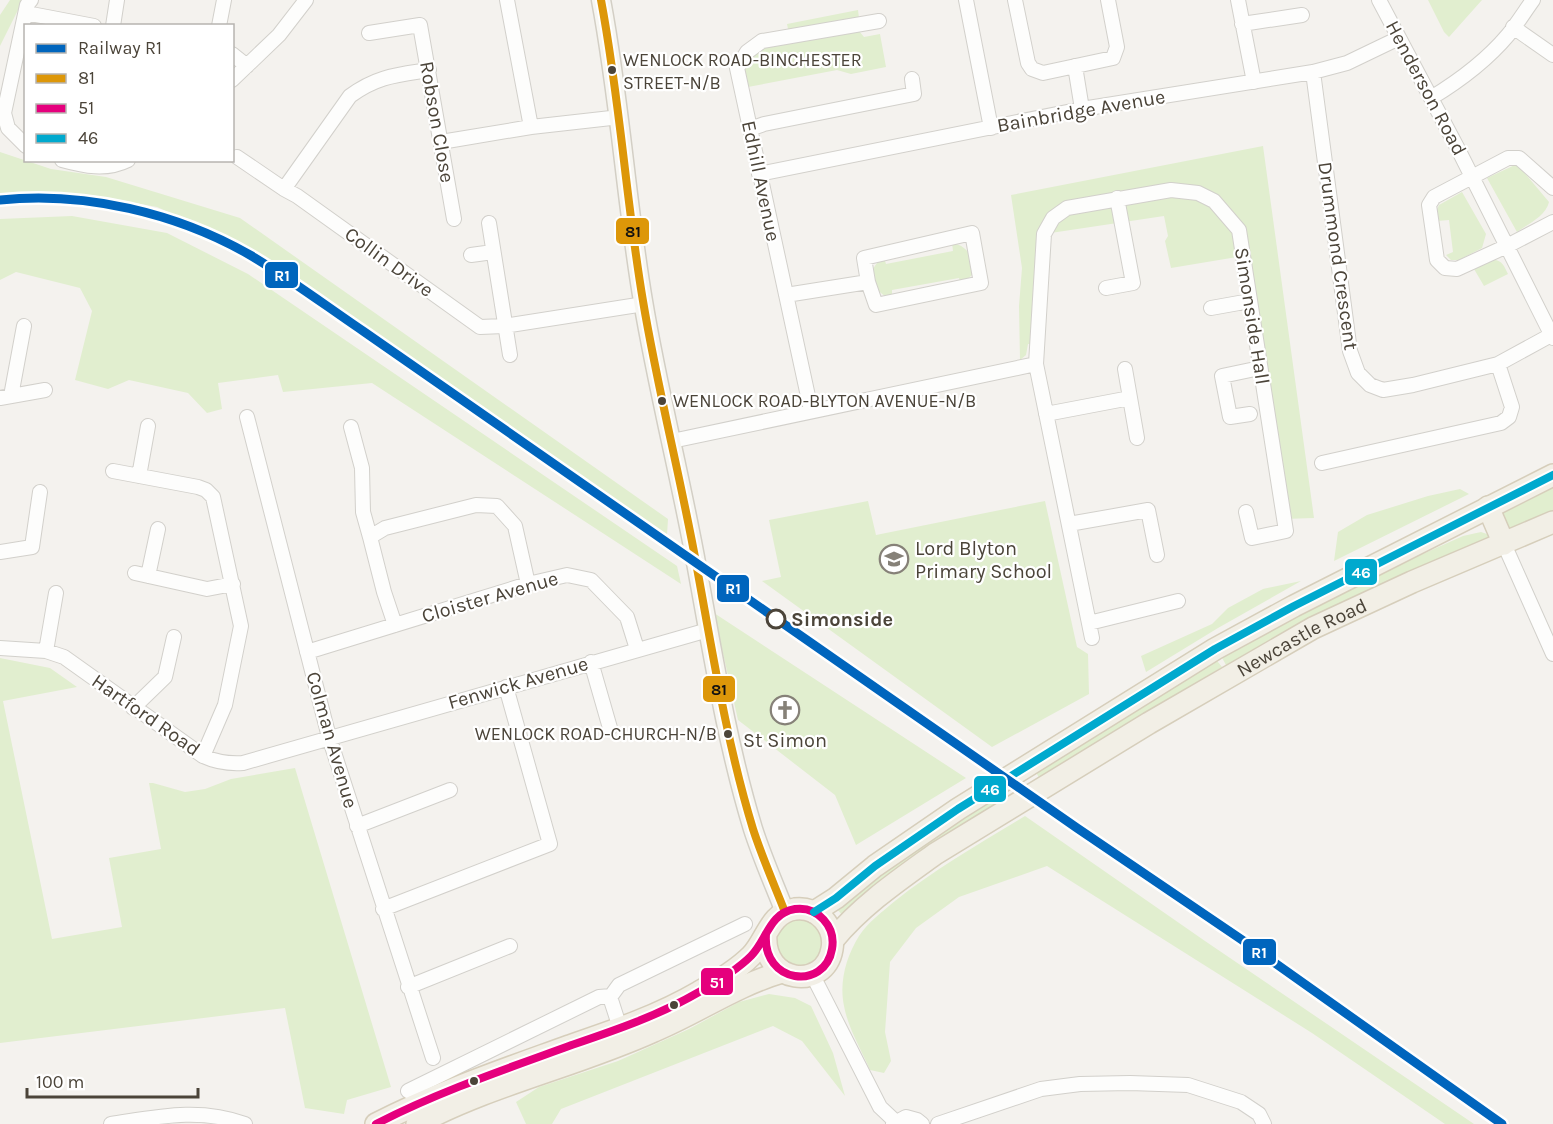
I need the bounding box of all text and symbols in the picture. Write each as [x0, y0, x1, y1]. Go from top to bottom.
street label: Henderson Road [1381, 17, 1471, 159]
legend [24, 24, 234, 162]
text: Railway R1 [78, 37, 162, 59]
place label: WENLOCK ROAD-BINCHESTER STREET-N/B [623, 49, 862, 94]
street label: Robson Close [415, 59, 459, 185]
marker: WENLOCK ROAD-BINCHESTER STREET-N/B [606, 64, 618, 76]
text: 81 [78, 67, 95, 89]
street label: Bainbridge Avenue [995, 85, 1167, 137]
text: 51 [78, 97, 94, 119]
street label: Edhill Avenue [737, 119, 785, 243]
text: 46 [78, 127, 98, 149]
street label: Drummond Crescent [1313, 160, 1363, 352]
line badge: 81 [615, 217, 650, 245]
street label: Collin Drive [340, 222, 438, 302]
text: 81 [625, 222, 641, 241]
street label: Simonside Hall [1230, 246, 1274, 386]
line badge: R1 [264, 261, 299, 289]
text: R1 [274, 266, 290, 285]
place label: WENLOCK ROAD-BLYTON AVENUE-N/B [673, 390, 976, 412]
marker: WENLOCK ROAD-BLYTON AVENUE-N/B [656, 395, 668, 407]
place label: Lord Blyton Primary School [915, 537, 1052, 583]
school or university icon: Lord Blyton Primary School [878, 543, 910, 575]
line badge: 46 [1344, 558, 1378, 586]
text: 46 [1351, 563, 1371, 582]
street label: Cloister Avenue [419, 567, 561, 627]
line badge: R1 [716, 574, 750, 603]
text: R1 [725, 579, 741, 598]
street label: Newcastle Road [1232, 593, 1370, 681]
place label: Simonside [791, 608, 893, 631]
marker: Simonside [766, 609, 786, 629]
street label: Fenwick Avenue [445, 652, 591, 714]
street label: Hartford Road [87, 669, 205, 761]
street label: Colman Avenue [301, 669, 363, 811]
line badge: 81 [702, 675, 736, 703]
text: 81 [711, 680, 727, 699]
church icon: St Simon [769, 694, 801, 726]
place label: WENLOCK ROAD-CHURCH-N/B [475, 723, 717, 745]
marker: WENLOCK ROAD-CHURCH-N/B [722, 728, 734, 740]
place label: St Simon [743, 729, 827, 752]
line badge: 46 [973, 775, 1007, 803]
text: 46 [980, 780, 1000, 799]
line badge: R1 [1242, 938, 1277, 966]
text: R1 [1251, 943, 1267, 962]
line badge: 51 [700, 967, 734, 996]
text: 51 [709, 973, 725, 992]
unlabelled marker [668, 999, 680, 1011]
scale bar [27, 1061, 198, 1099]
text: 100 m [36, 1071, 84, 1093]
unlabelled marker [468, 1075, 480, 1087]

